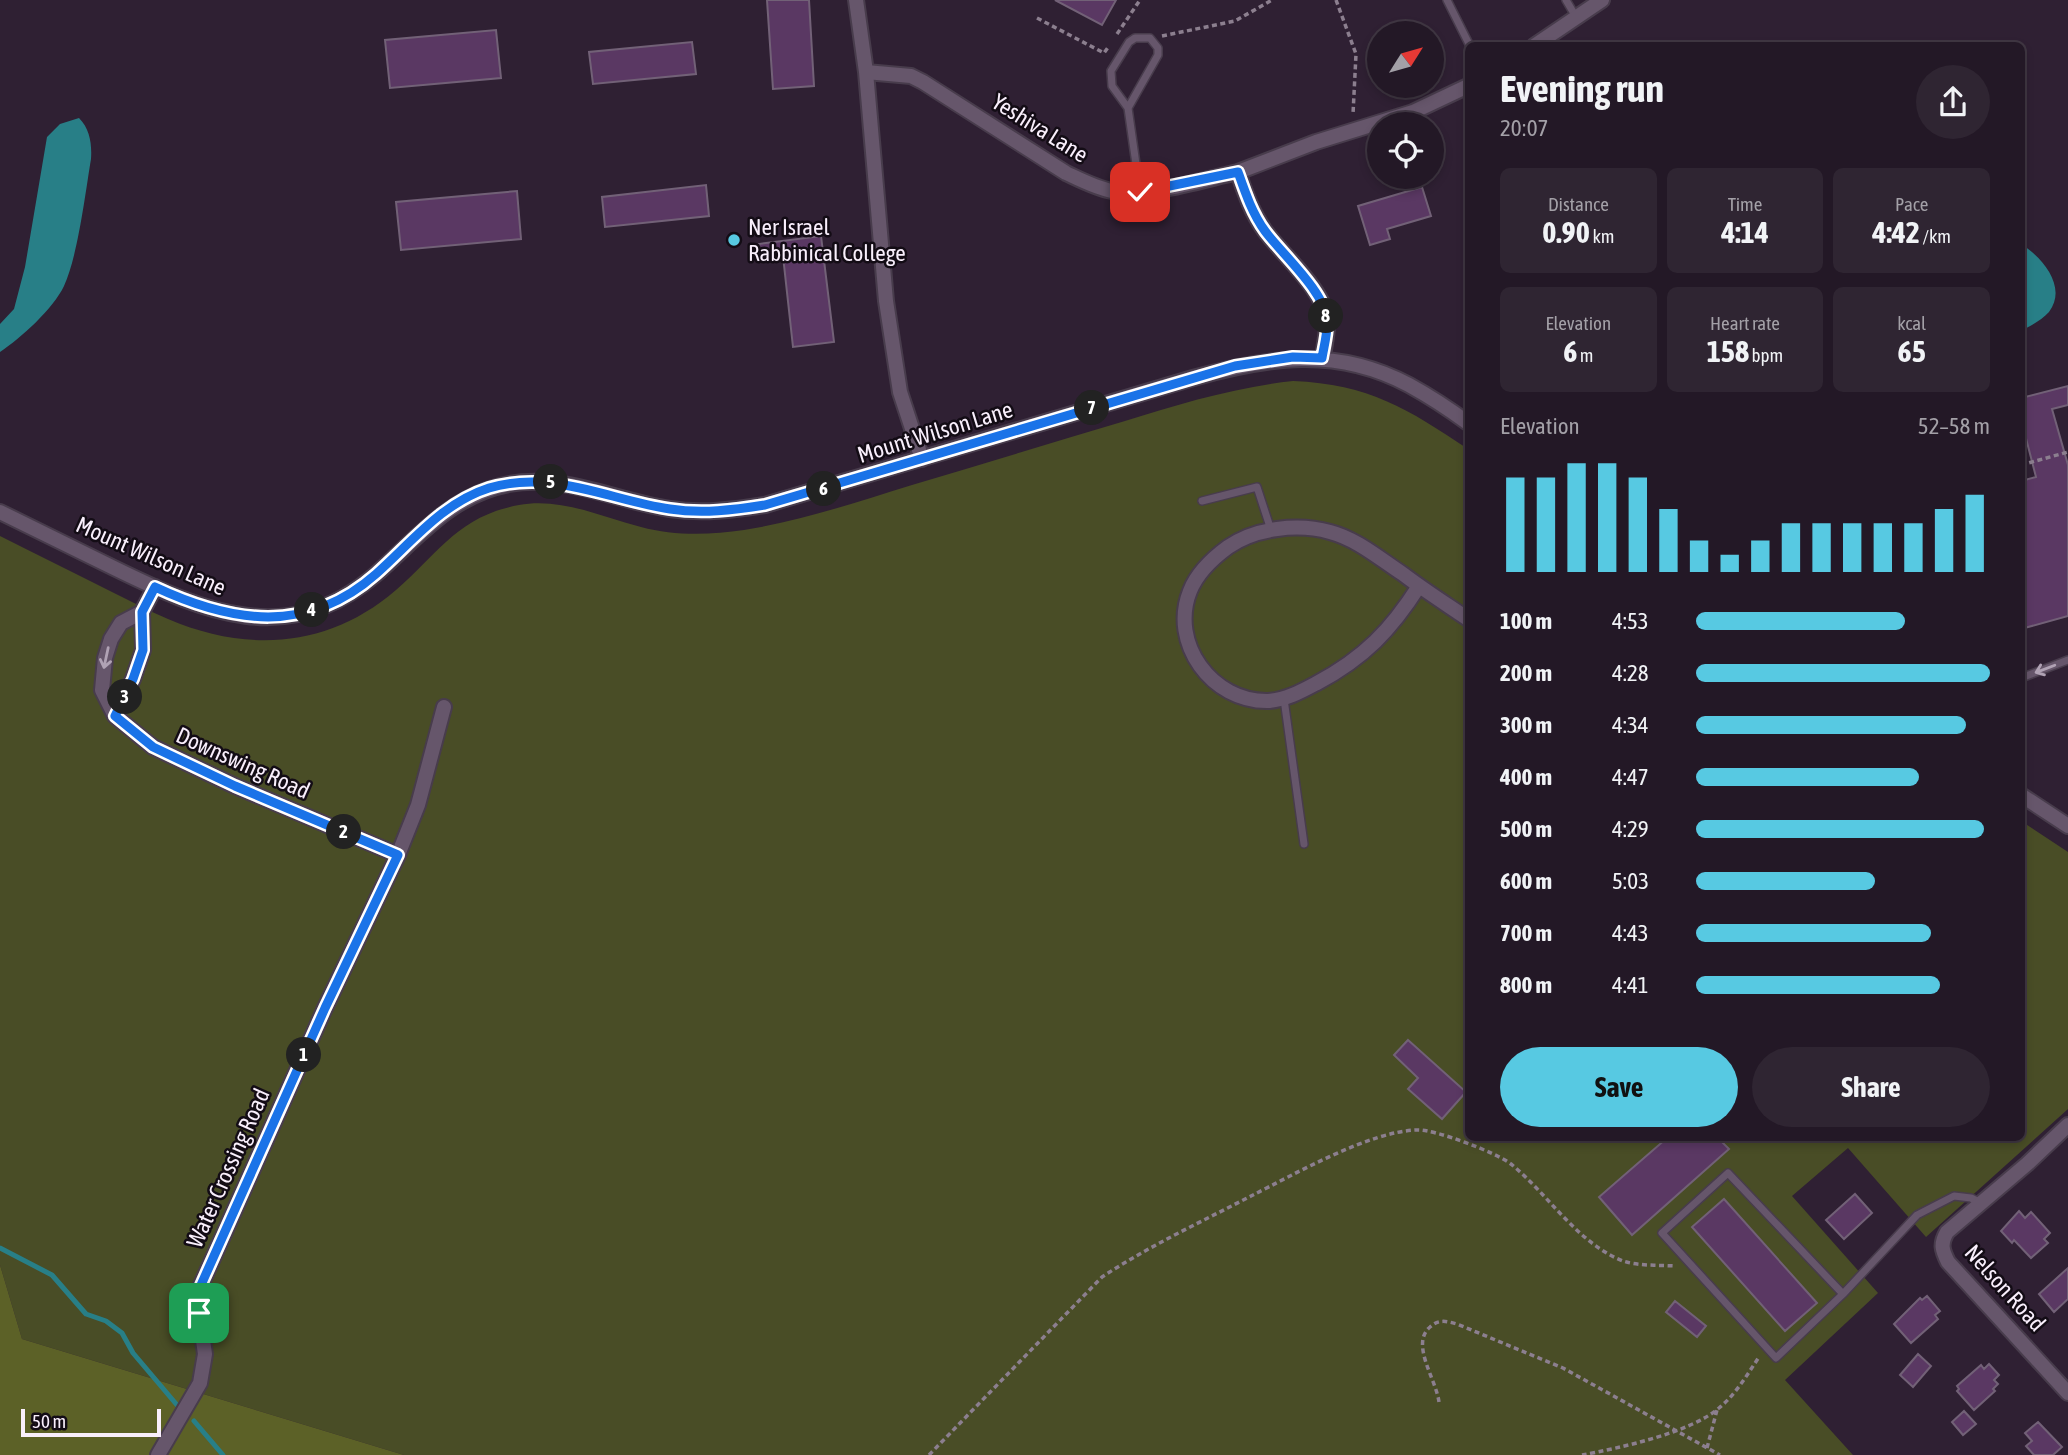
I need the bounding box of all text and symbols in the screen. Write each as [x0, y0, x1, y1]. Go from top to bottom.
north arrow [1367, 21, 1444, 98]
map controls [1367, 21, 1444, 189]
button: share [1916, 65, 1990, 139]
text: Evening run [1500, 67, 1664, 110]
street label: Yeshiva Lane [987, 88, 1093, 168]
button: locate [1367, 112, 1444, 189]
text: 20:07 [1500, 115, 1548, 141]
pin [1110, 162, 1170, 222]
icon: check [1121, 173, 1159, 211]
text: Distance [1548, 193, 1609, 215]
text: Time [1728, 193, 1762, 215]
text: Pace [1895, 193, 1928, 215]
place label: Ner Israel Rabbinical College [748, 214, 906, 266]
text: 0.90 [1542, 215, 1590, 249]
text: 4:14 [1721, 215, 1769, 249]
text: 4:42 [1872, 215, 1920, 249]
text: km [1590, 225, 1614, 247]
text: /km [1920, 225, 1951, 247]
marker: Ner Israel Rabbinical College [726, 232, 742, 248]
pin: 8 [1308, 298, 1344, 334]
text: 8 [1321, 304, 1330, 326]
text: Elevation [1545, 312, 1611, 334]
text: Heart rate [1710, 312, 1780, 334]
text: kcal [1897, 312, 1926, 334]
text: 6 [1563, 334, 1577, 368]
text: 158 [1707, 334, 1749, 368]
text: 65 [1898, 334, 1926, 368]
text: m [1577, 344, 1594, 366]
text: bpm [1749, 344, 1783, 366]
pin: 7 [1074, 390, 1110, 426]
street label: Mount Wilson Lane [854, 396, 1016, 468]
text: 7 [1087, 396, 1096, 418]
text: Elevation [1500, 413, 1580, 439]
text: 52–58 m [1918, 413, 1990, 439]
pin: 5 [534, 464, 568, 500]
text: 5 [546, 470, 555, 492]
pin: 6 [806, 472, 842, 506]
text: 6 [819, 477, 828, 499]
street label: Mount Wilson Lane [72, 511, 230, 601]
pin: 4 [294, 592, 330, 628]
text: 4 [307, 598, 316, 620]
text: 100 m [1500, 608, 1552, 634]
text: 4:53 [1612, 608, 1649, 634]
one-way arrow [99, 646, 113, 669]
text: 200 m [1500, 660, 1552, 686]
text: 4:28 [1612, 660, 1649, 686]
one-way arrow [2034, 664, 2056, 676]
pin: 3 [108, 680, 142, 714]
text: 3 [120, 685, 129, 707]
text: 300 m [1500, 712, 1552, 738]
text: 4:34 [1612, 712, 1649, 738]
street label: Downswing Road [172, 722, 314, 804]
text: 400 m [1500, 764, 1552, 790]
text: 4:47 [1612, 764, 1649, 790]
pin: 2 [326, 814, 362, 850]
text: 500 m [1500, 816, 1552, 842]
text: 4:29 [1612, 816, 1649, 842]
text: 2 [339, 820, 348, 842]
text: 600 m [1500, 868, 1552, 894]
text: 5:03 [1612, 868, 1649, 894]
text: 700 m [1500, 920, 1552, 946]
text: 4:43 [1612, 920, 1649, 946]
text: 800 m [1500, 972, 1552, 998]
text: 4:41 [1612, 972, 1649, 998]
pin: 1 [286, 1038, 322, 1072]
text: 1 [299, 1043, 308, 1065]
button: Save [1500, 1047, 1738, 1127]
button: Share [1752, 1047, 1990, 1127]
street label: Water Crossing Road [181, 1085, 275, 1251]
street label: Nelson Road [1959, 1239, 2051, 1337]
pin [169, 1283, 229, 1343]
icon: arrive [180, 1294, 218, 1332]
scale bar [21, 1406, 161, 1438]
text: 50 m [32, 1410, 66, 1432]

